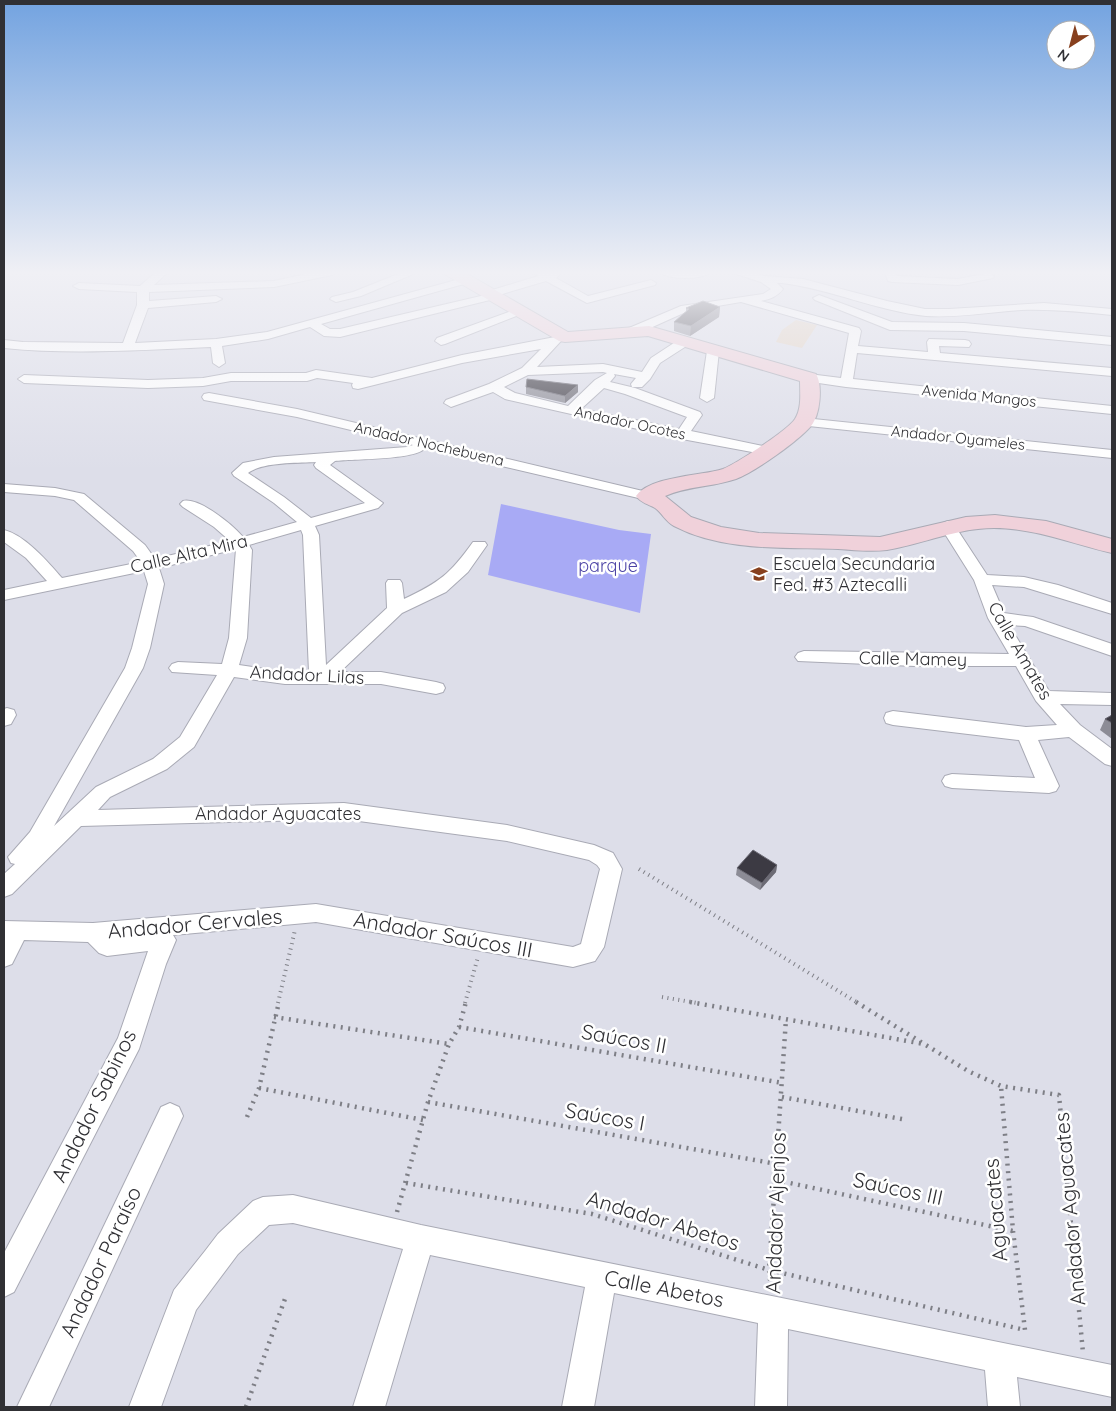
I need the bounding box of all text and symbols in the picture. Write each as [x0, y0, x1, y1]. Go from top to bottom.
north arrow [1046, 20, 1096, 70]
text: N [1054, 45, 1073, 66]
street label: Avenida Mangos [921, 380, 1037, 411]
street label: Andador Ocotes [573, 401, 688, 444]
street label: Andador Nochebuena [352, 417, 506, 470]
street label: Andador Oyameles [890, 421, 1026, 454]
street label: Calle Alta Mira [128, 529, 250, 578]
place label: Escuela Secundaria Fed. #3 Aztecalli [773, 552, 935, 596]
park label: parque [578, 554, 638, 577]
school or university icon: Escuela Secundaria Fed. #3 Aztecalli [749, 564, 769, 584]
street label: Calle Amates [983, 598, 1058, 704]
street label: Calle Mamey [859, 646, 967, 671]
street label: Andador Lilas [249, 660, 365, 689]
street label: Andador Aguacates [195, 802, 361, 825]
street label: Andador Cervales [106, 902, 283, 944]
street label: Andador Saúcos III [352, 905, 535, 963]
street label: Saúcos II [580, 1018, 669, 1058]
street label: Andador Sabinos [45, 1025, 141, 1186]
street label: Saúcos I [563, 1096, 647, 1136]
street label: Andador Aguacates [1048, 1111, 1090, 1307]
street label: Andador Ajenjos [759, 1132, 791, 1294]
street label: Aguacates [978, 1157, 1012, 1263]
street label: Saúcos III [851, 1166, 946, 1210]
street label: Andador Paraíso [54, 1182, 146, 1341]
street label: Andador Abetos [584, 1184, 743, 1256]
street label: Calle Abetos [602, 1264, 726, 1312]

